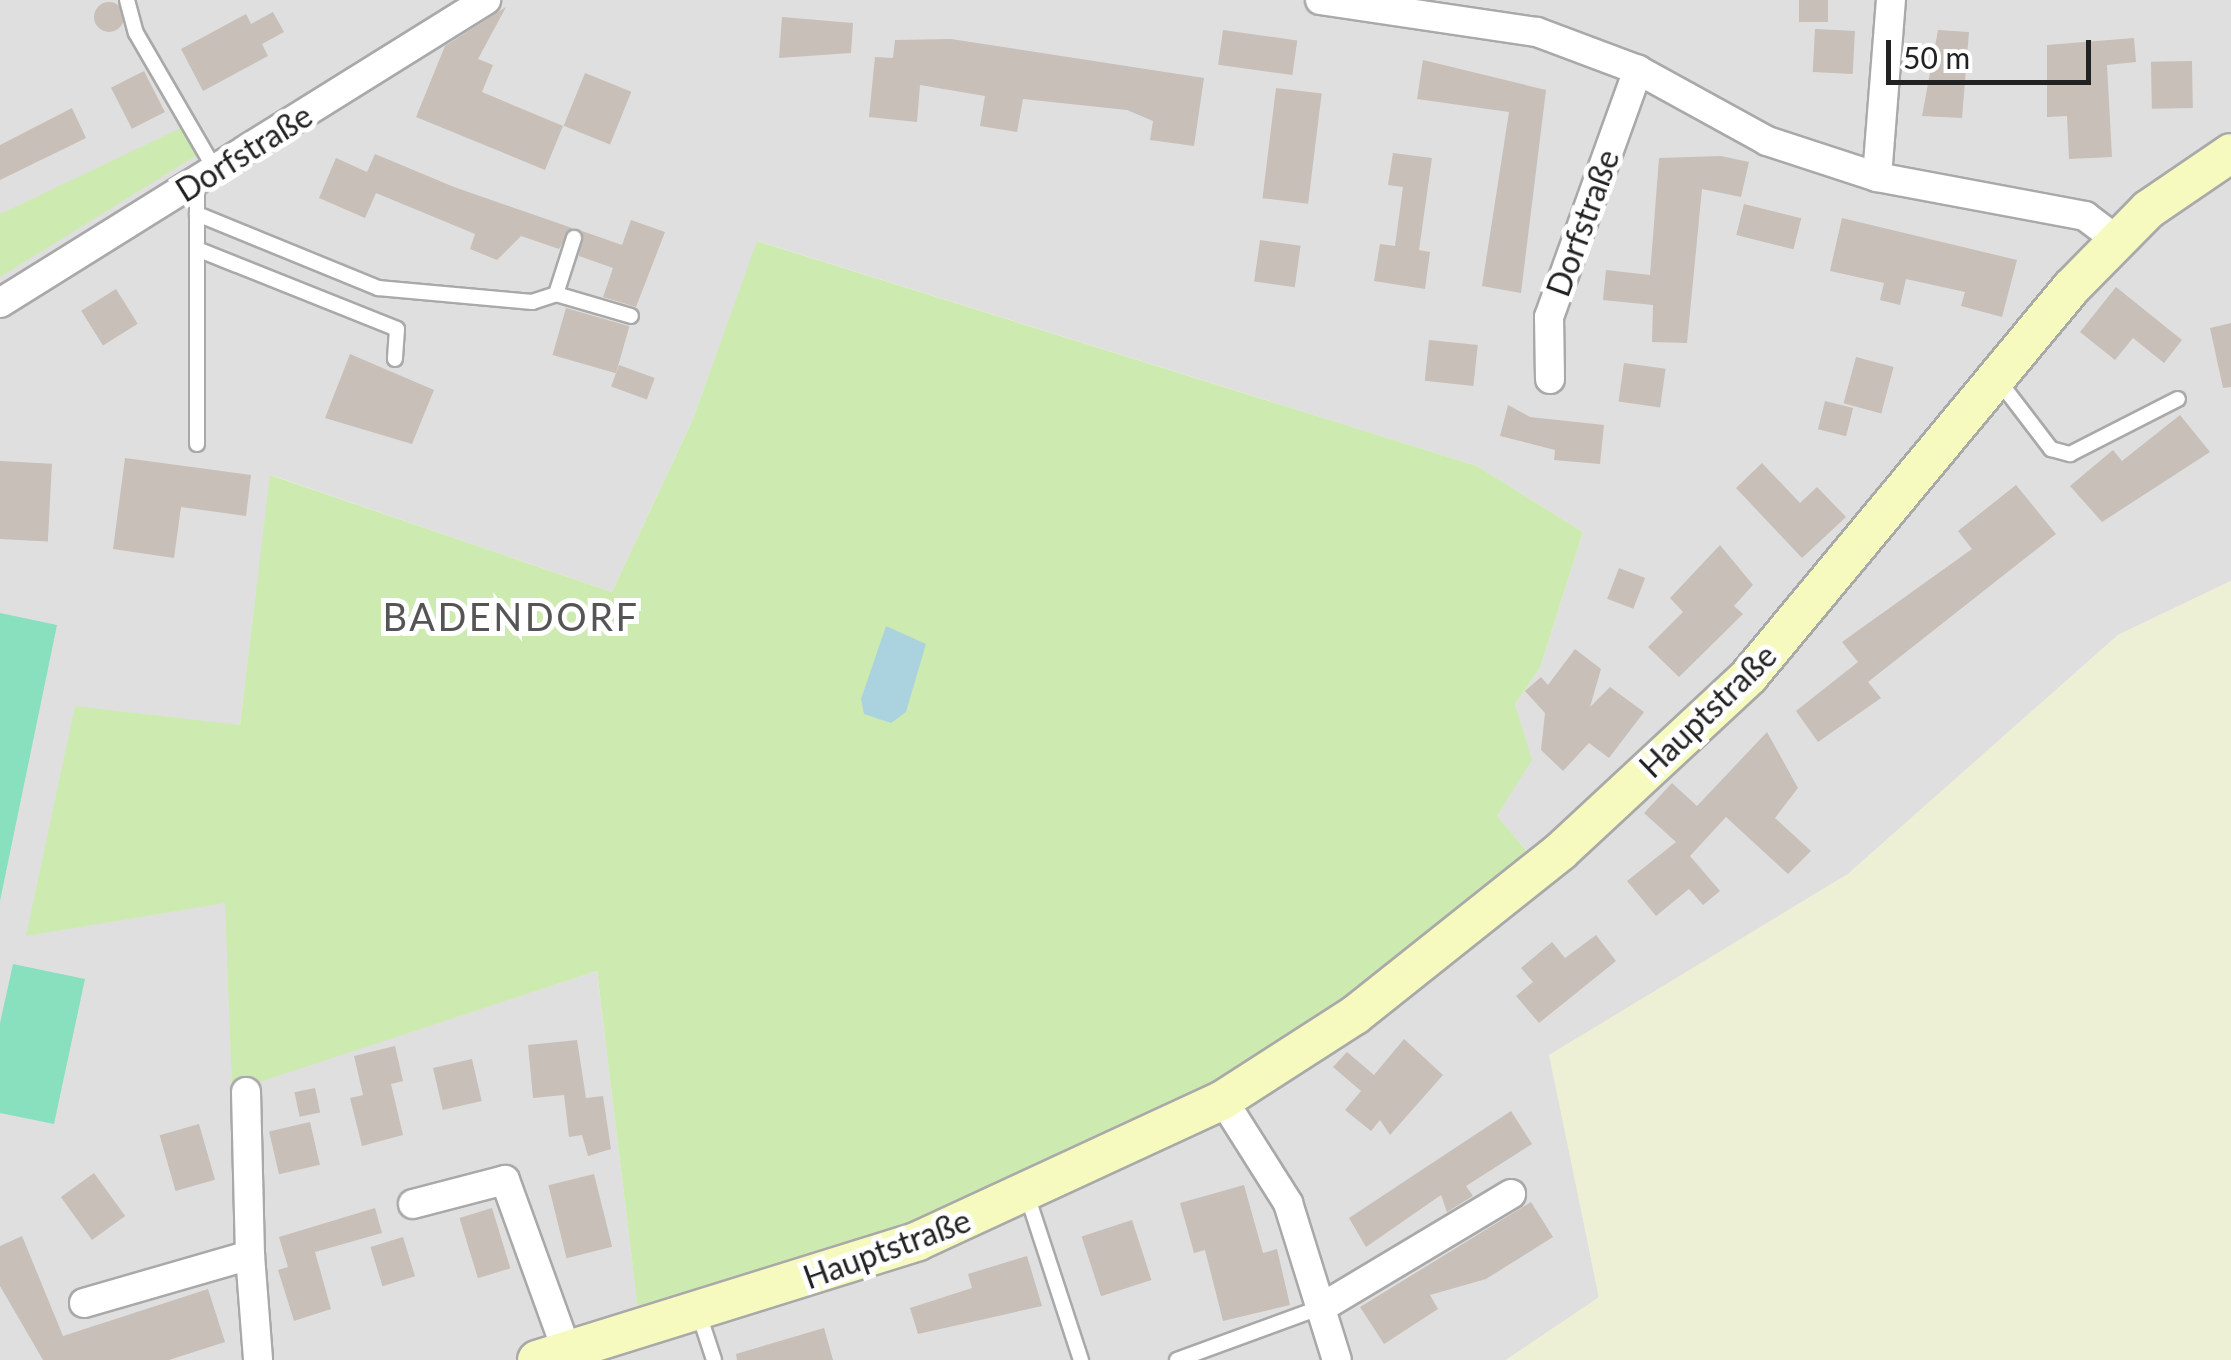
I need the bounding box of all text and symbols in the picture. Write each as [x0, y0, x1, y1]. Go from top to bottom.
scale bar [1891, 20, 2096, 82]
text: 50 m [1903, 39, 1970, 75]
street label: Dorfstraße [169, 96, 319, 210]
street label: Dorfstraße [1539, 144, 1627, 302]
district label: BADENDORF [383, 594, 639, 640]
street label: Hauptstraße [1632, 636, 1784, 786]
street label: Hauptstraße [798, 1201, 976, 1297]

